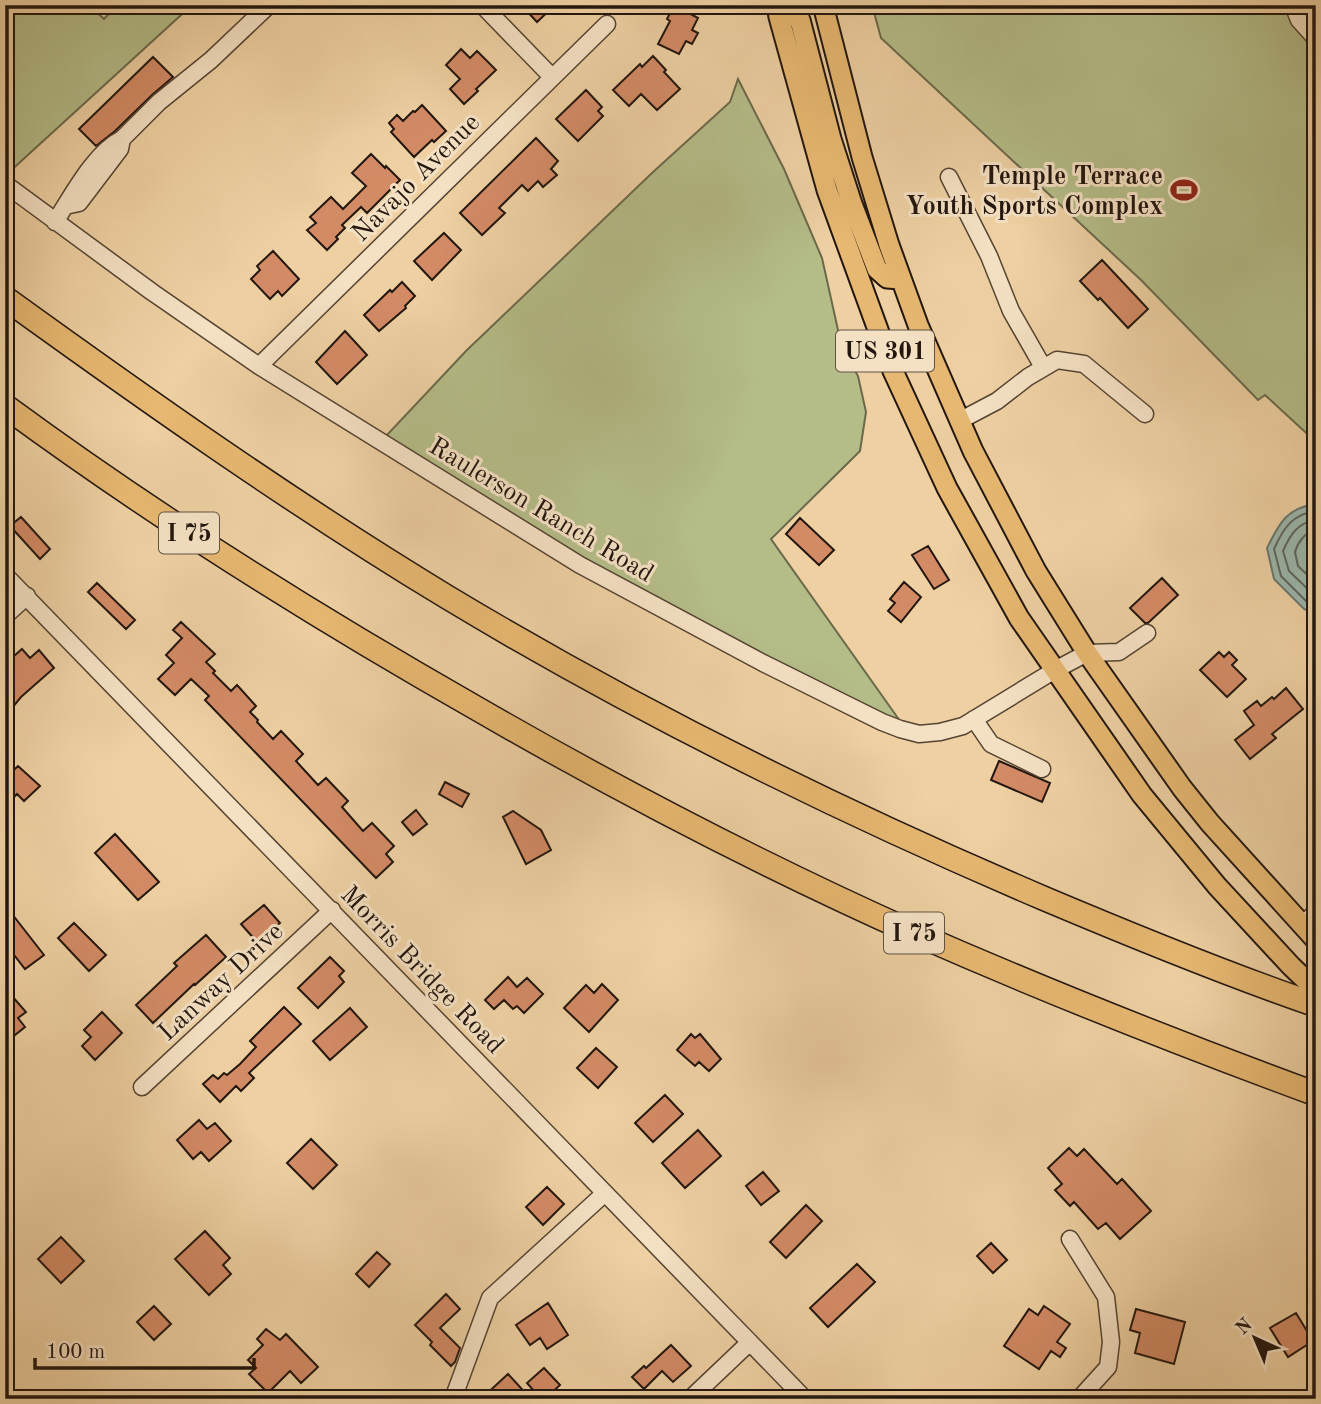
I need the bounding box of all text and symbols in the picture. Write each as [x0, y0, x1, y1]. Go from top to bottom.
street label: Navajo Avenue [348, 110, 485, 247]
place label: Temple Terrace Youth Sports Complex [905, 164, 1163, 220]
sports icon: Temple Terrace Youth Sports Complex [1169, 175, 1199, 205]
road number: US 301 [836, 330, 934, 372]
street label: Raulerson Ranch Road [424, 433, 658, 588]
road number: I 75 [159, 512, 219, 554]
street label: Morris Bridge Road [335, 882, 508, 1059]
road number: I 75 [884, 912, 944, 953]
street label: Lanway Drive [154, 919, 289, 1046]
north arrow [1220, 1302, 1290, 1372]
text: N [1233, 1315, 1257, 1339]
scale bar [35, 1327, 254, 1371]
text: 100 m [46, 1342, 105, 1363]

